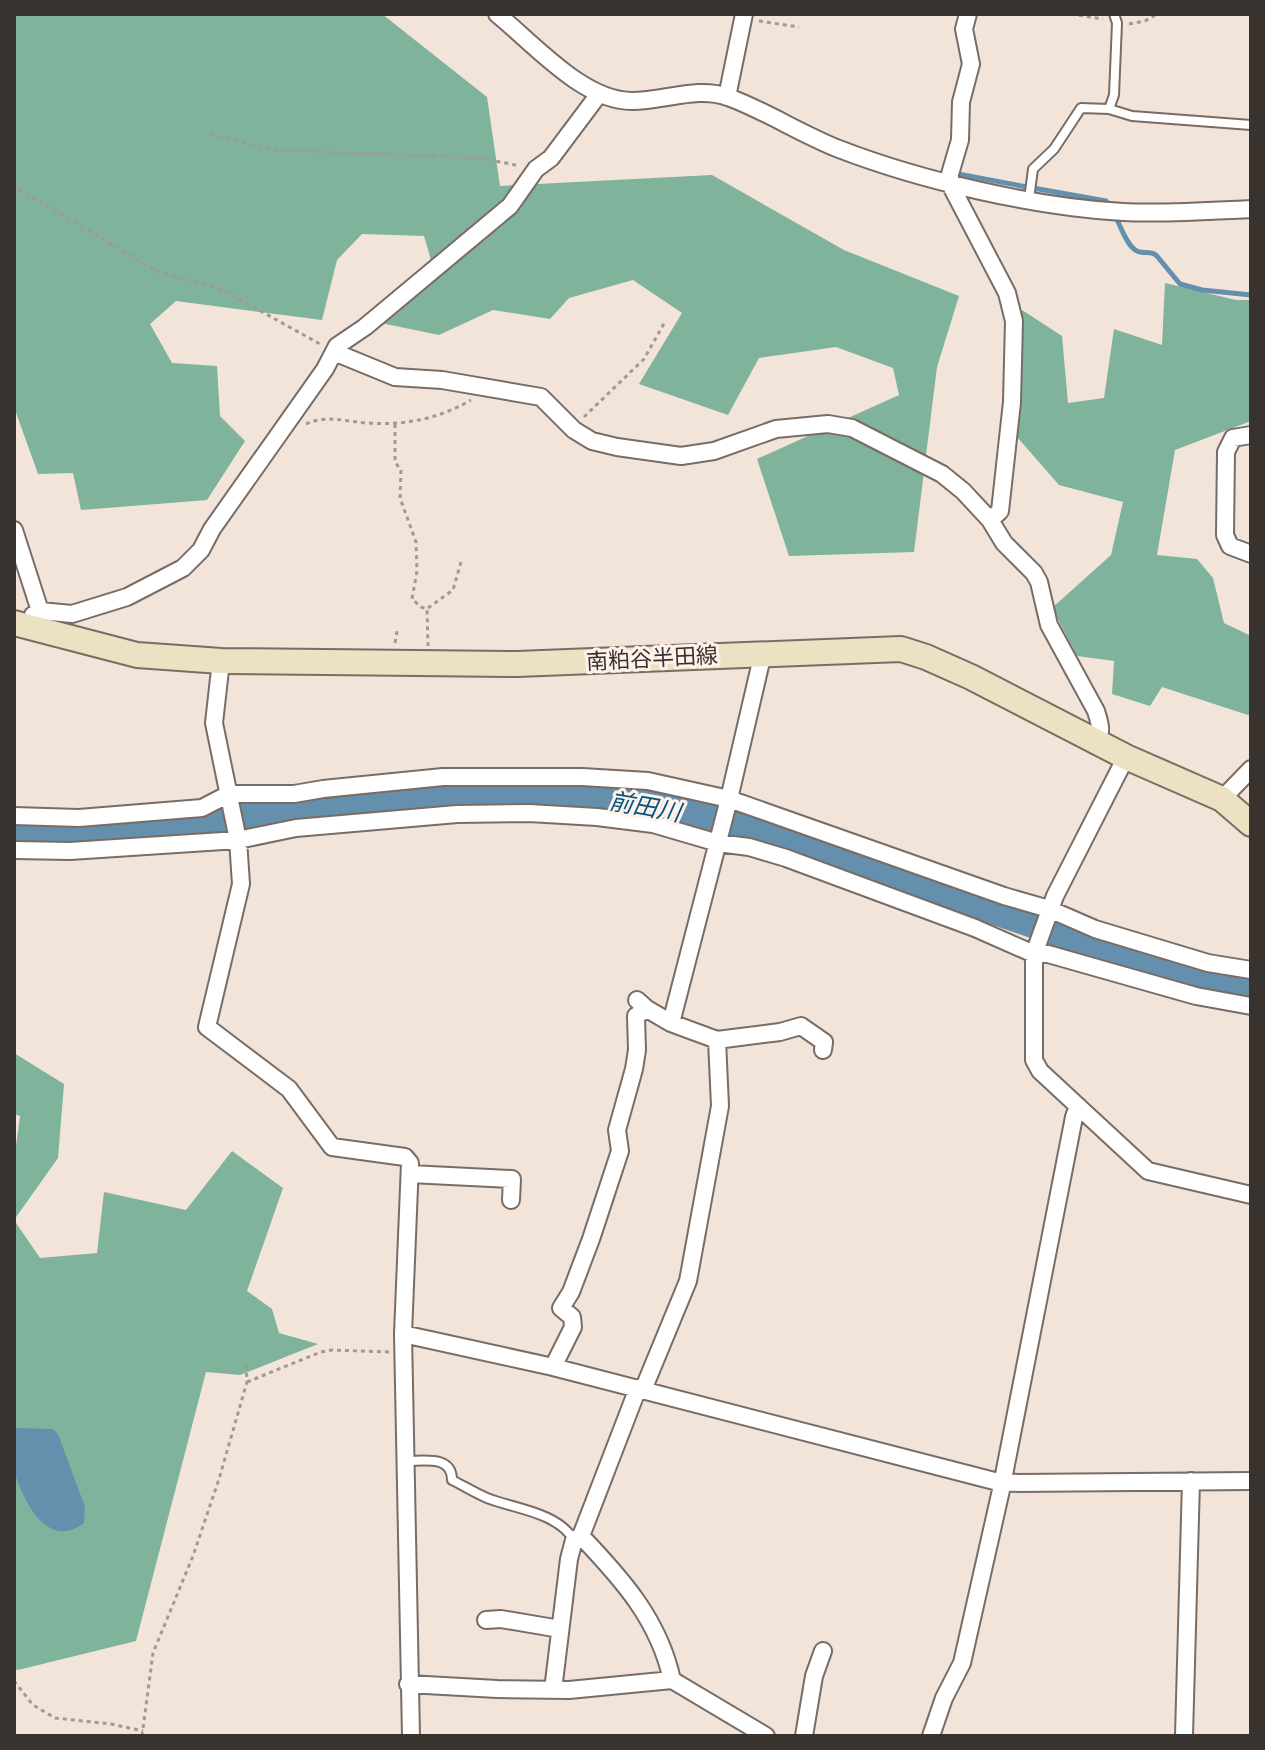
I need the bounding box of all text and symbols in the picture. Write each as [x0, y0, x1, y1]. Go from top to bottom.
street label: 南粕谷半田線 [585, 641, 719, 676]
water label: 前田川 [607, 785, 686, 829]

